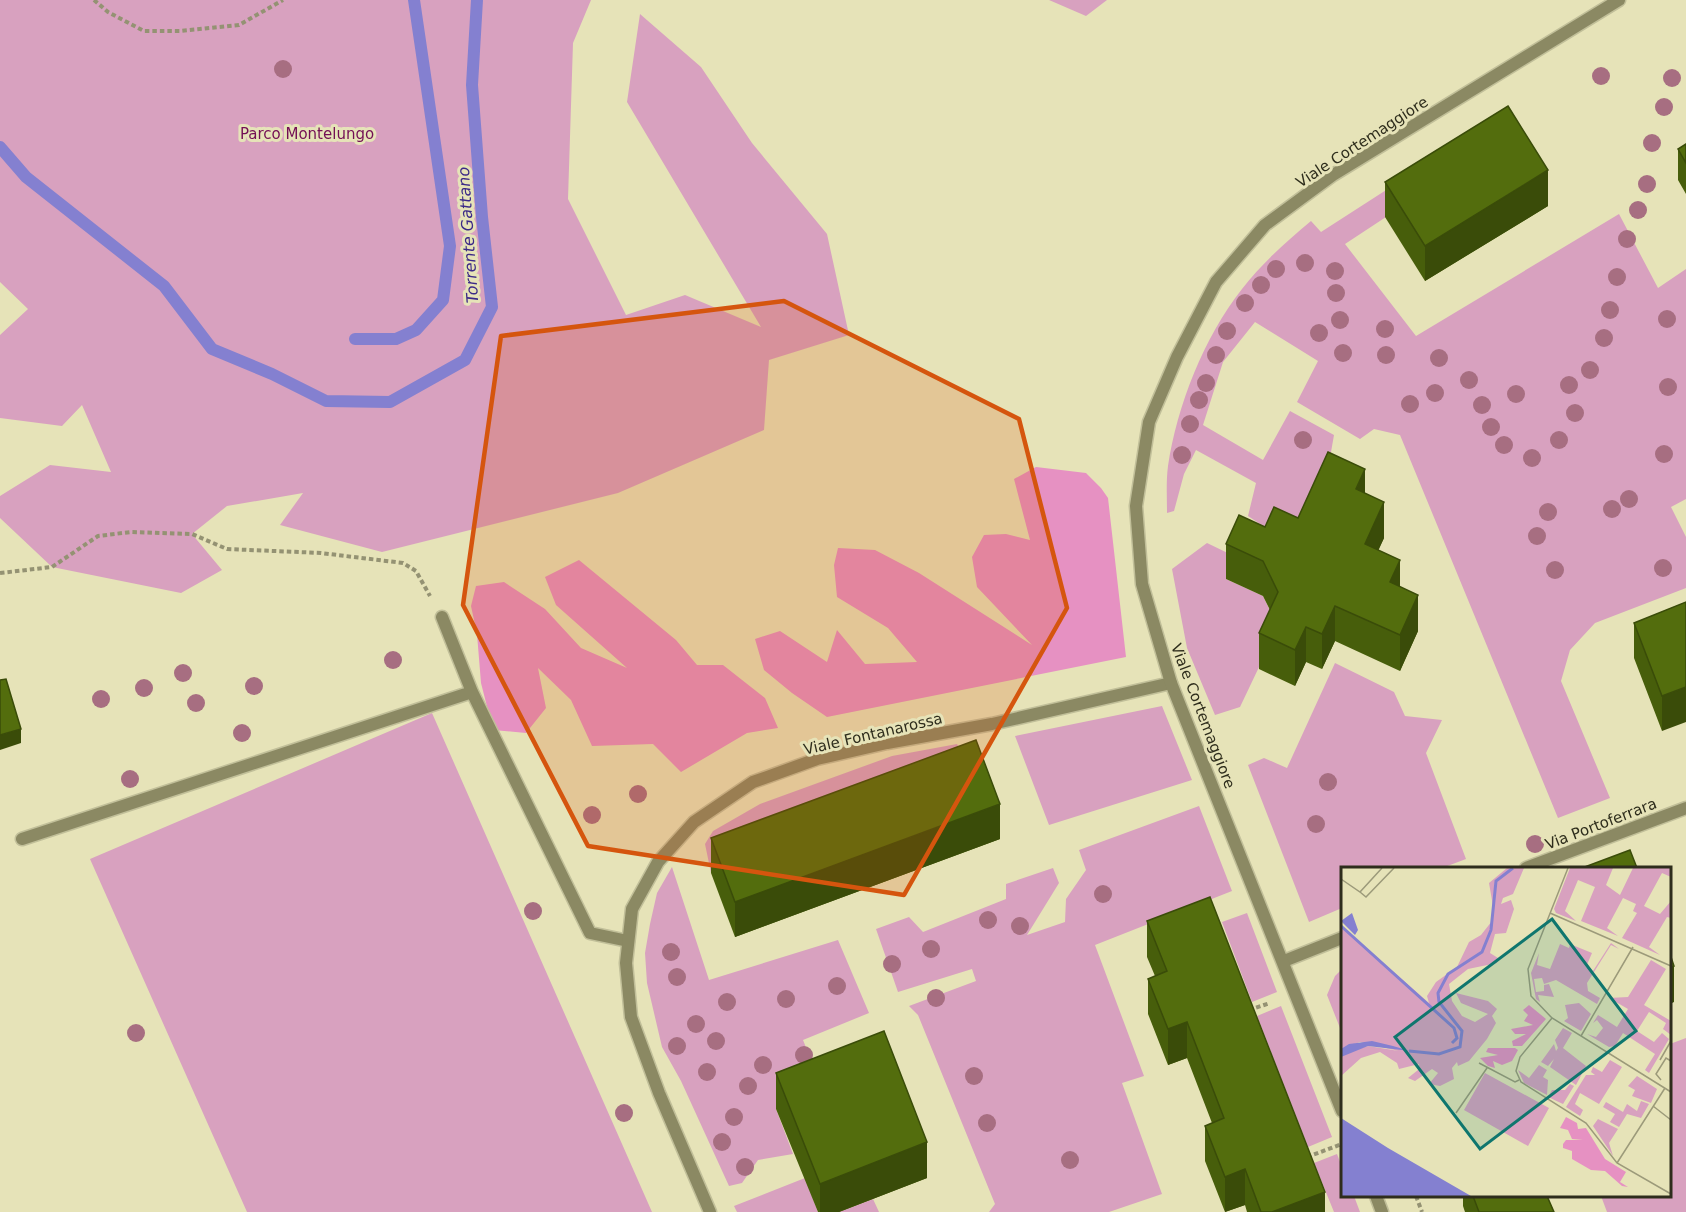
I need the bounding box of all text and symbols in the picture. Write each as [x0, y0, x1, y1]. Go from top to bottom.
street label: Viale Cortemaggiore [1293, 93, 1431, 191]
park label: Parco Montelungo [240, 125, 374, 143]
water label: Torrente Gattano [454, 166, 482, 304]
street label: Viale Cortemaggiore [1167, 641, 1239, 791]
street label: Viale Fontanarossa [802, 709, 944, 759]
street label: Via Portoferrara [1543, 794, 1659, 854]
inset map [1341, 867, 1671, 1197]

